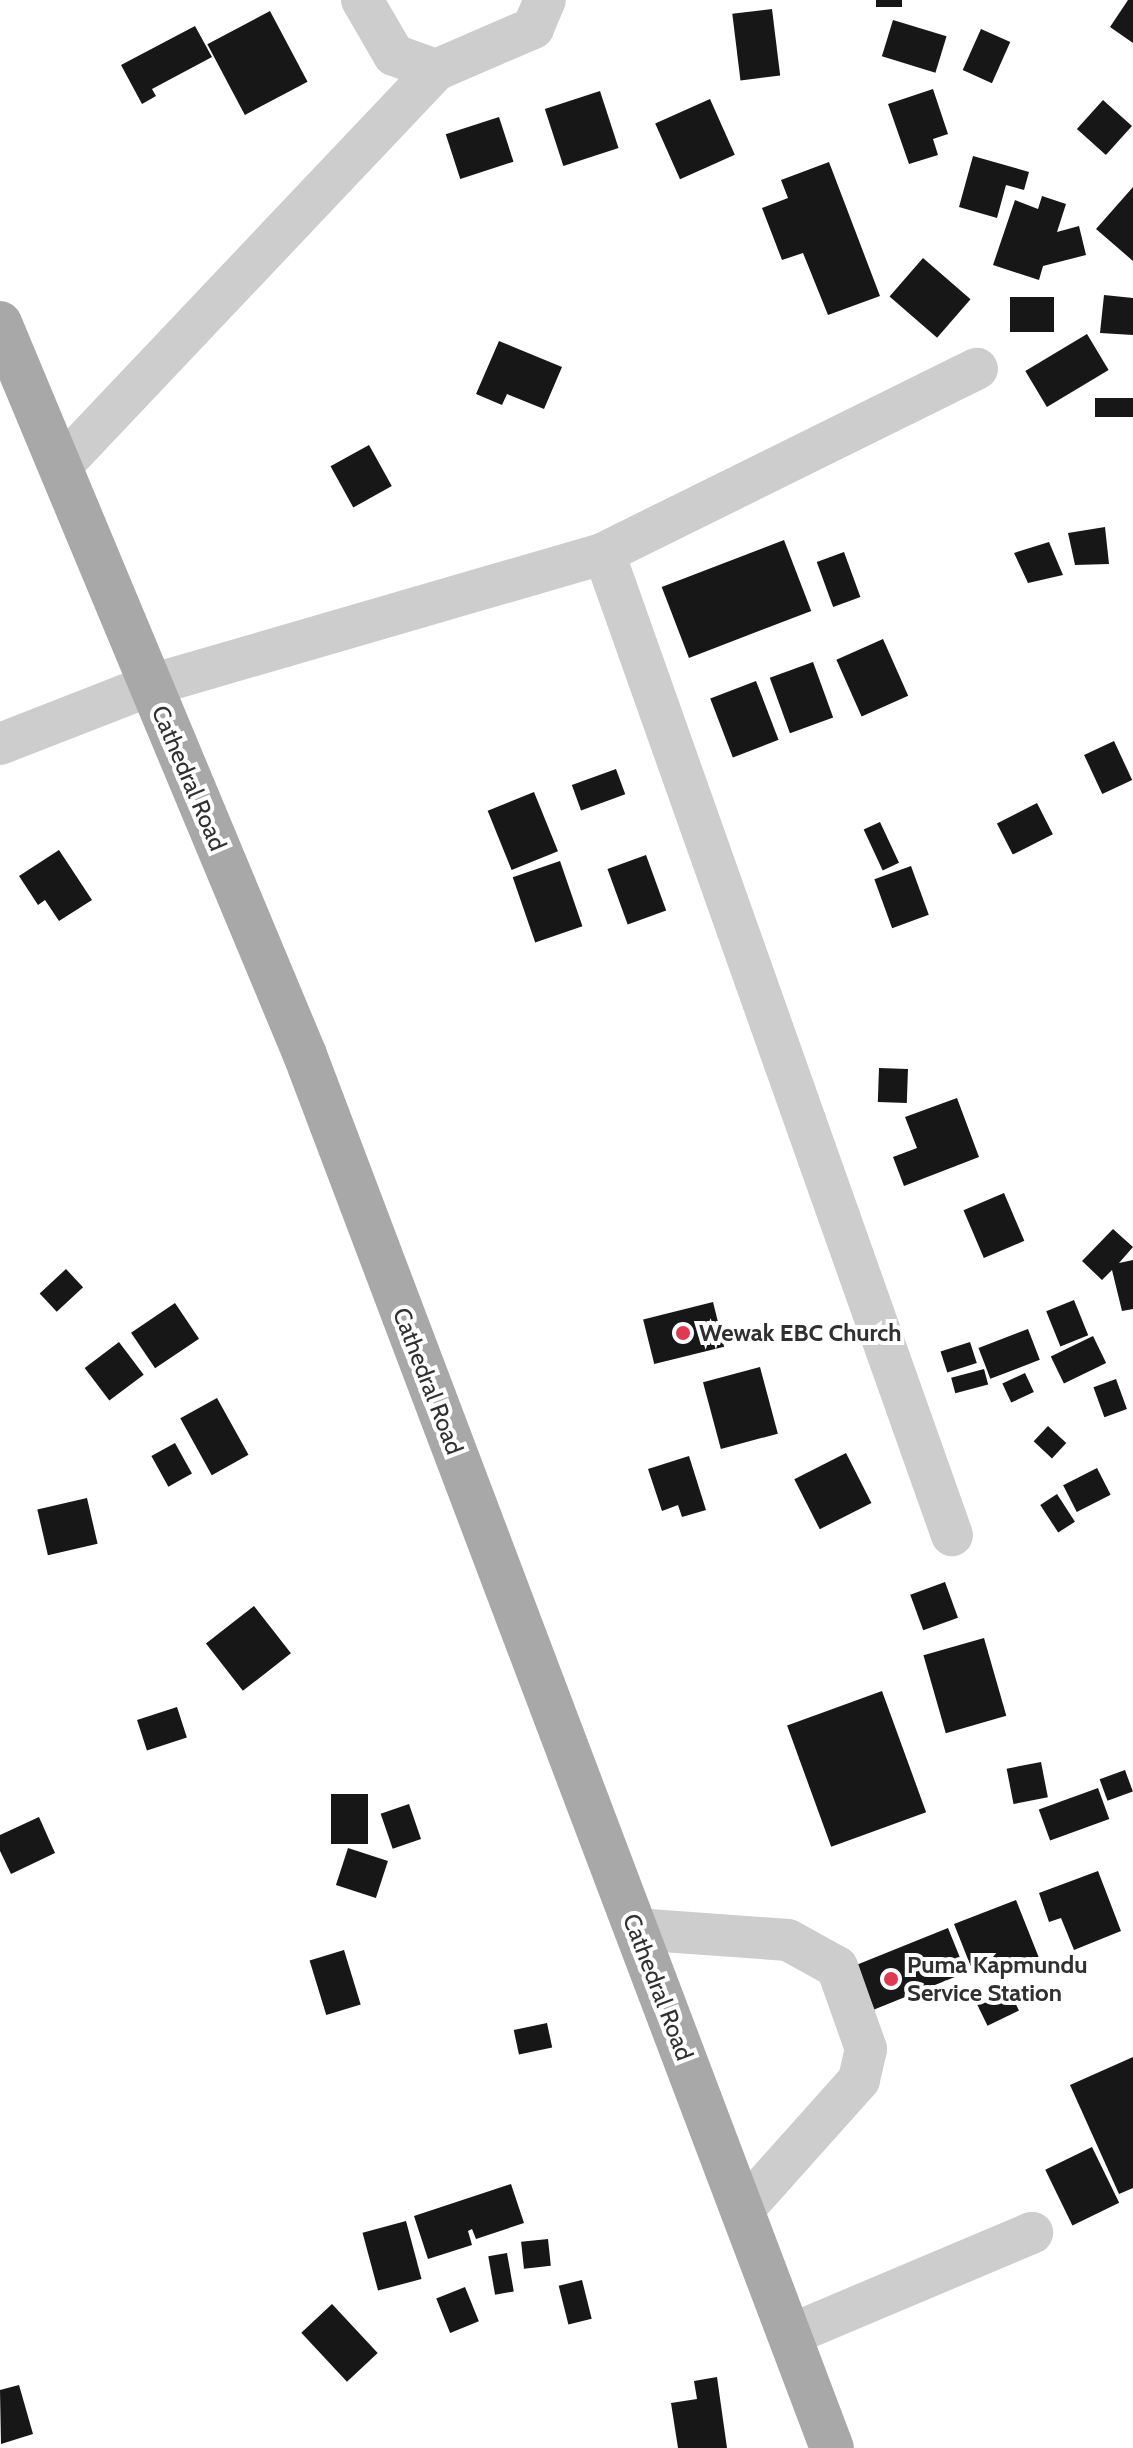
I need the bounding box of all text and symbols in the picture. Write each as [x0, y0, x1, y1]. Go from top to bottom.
street label: Cathedral Road [145, 701, 233, 855]
street label: Cathedral Road [387, 1304, 469, 1458]
place label: Wewak EBC Church [699, 1319, 901, 1347]
marker: Wewak EBC Church [674, 1324, 692, 1342]
street label: Cathedral Road [617, 1910, 699, 2064]
place label: Puma Kapmundu Service Station [907, 1951, 1087, 2007]
marker: Puma Kapmundu Service Station [882, 1970, 900, 1988]

